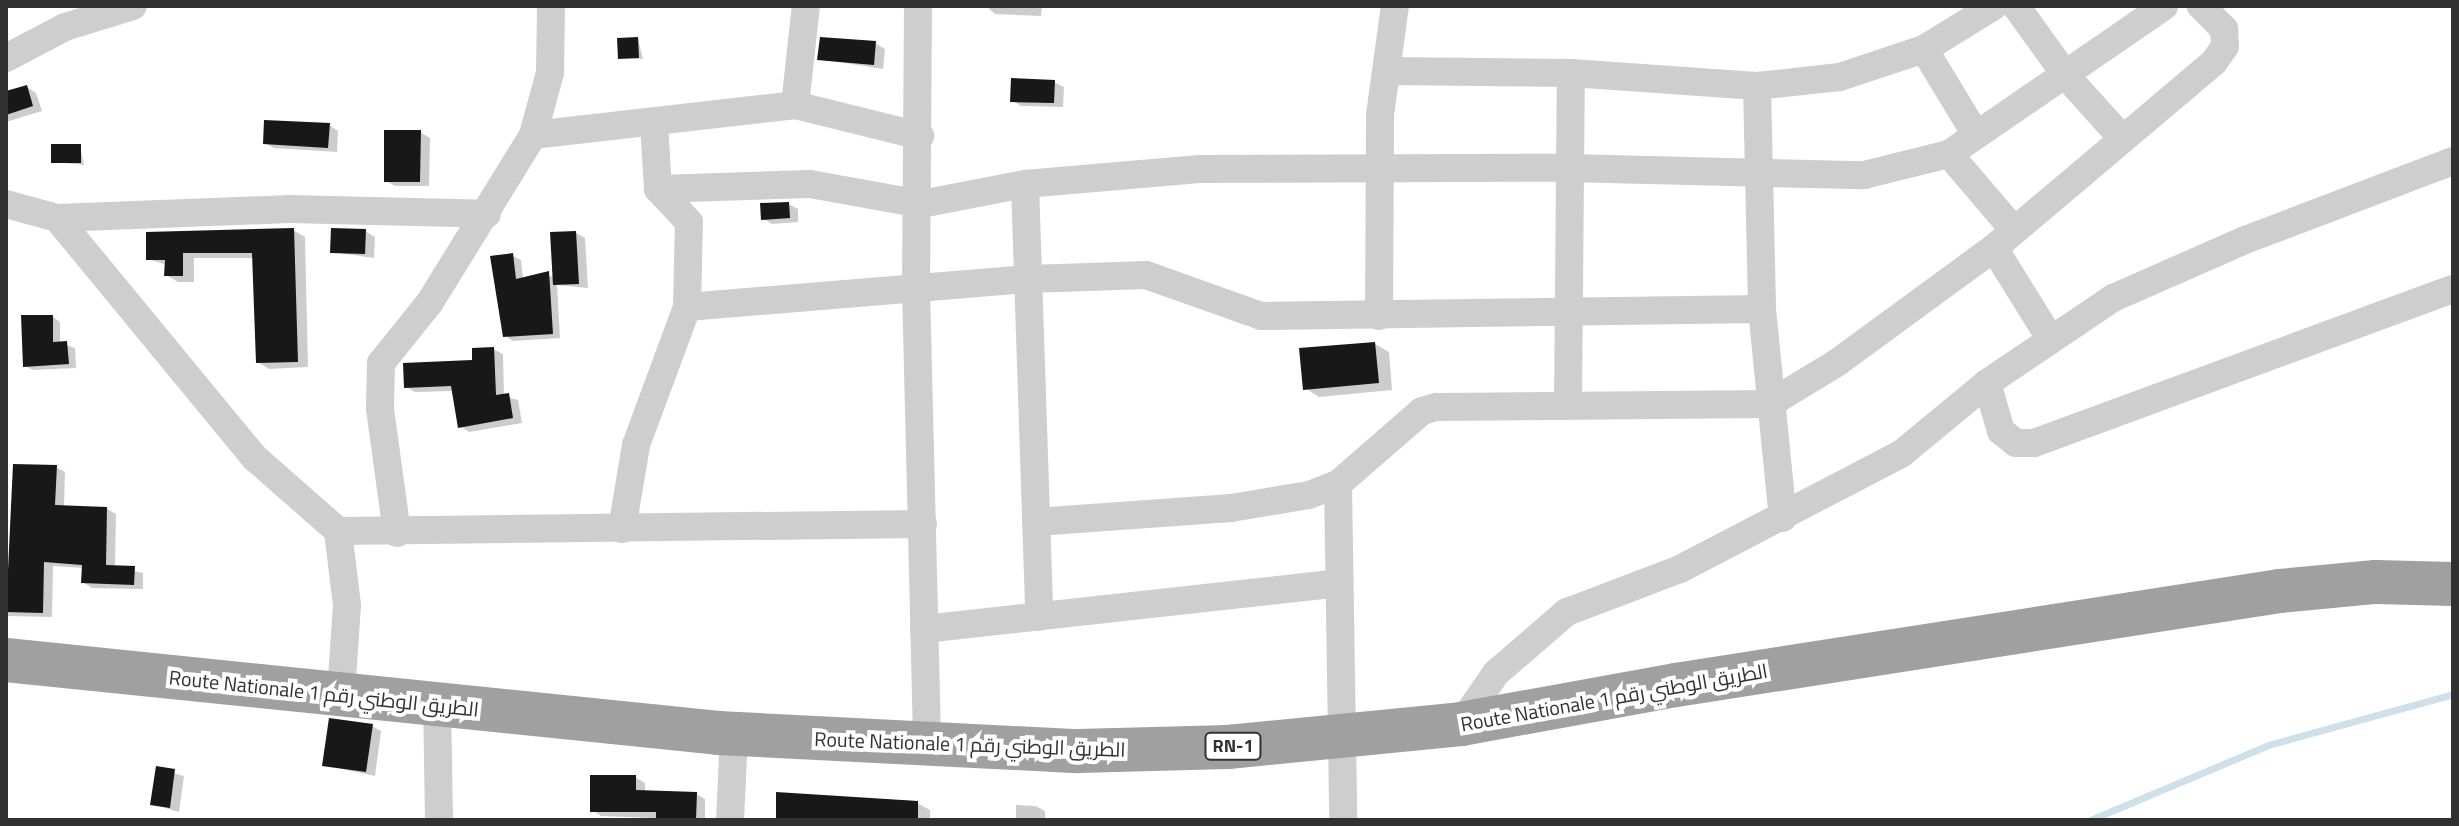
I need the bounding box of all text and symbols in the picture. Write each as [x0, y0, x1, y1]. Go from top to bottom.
street label: Route Nationale الطريق الوطني رقم 1 [1459, 658, 1769, 736]
street label: Route Nationale الطريق الوطني رقم 1 [168, 665, 480, 721]
street label: Route Nationale الطريق الوطني رقم 1 [814, 727, 1126, 761]
road number: RN-1 [1203, 732, 1263, 760]

